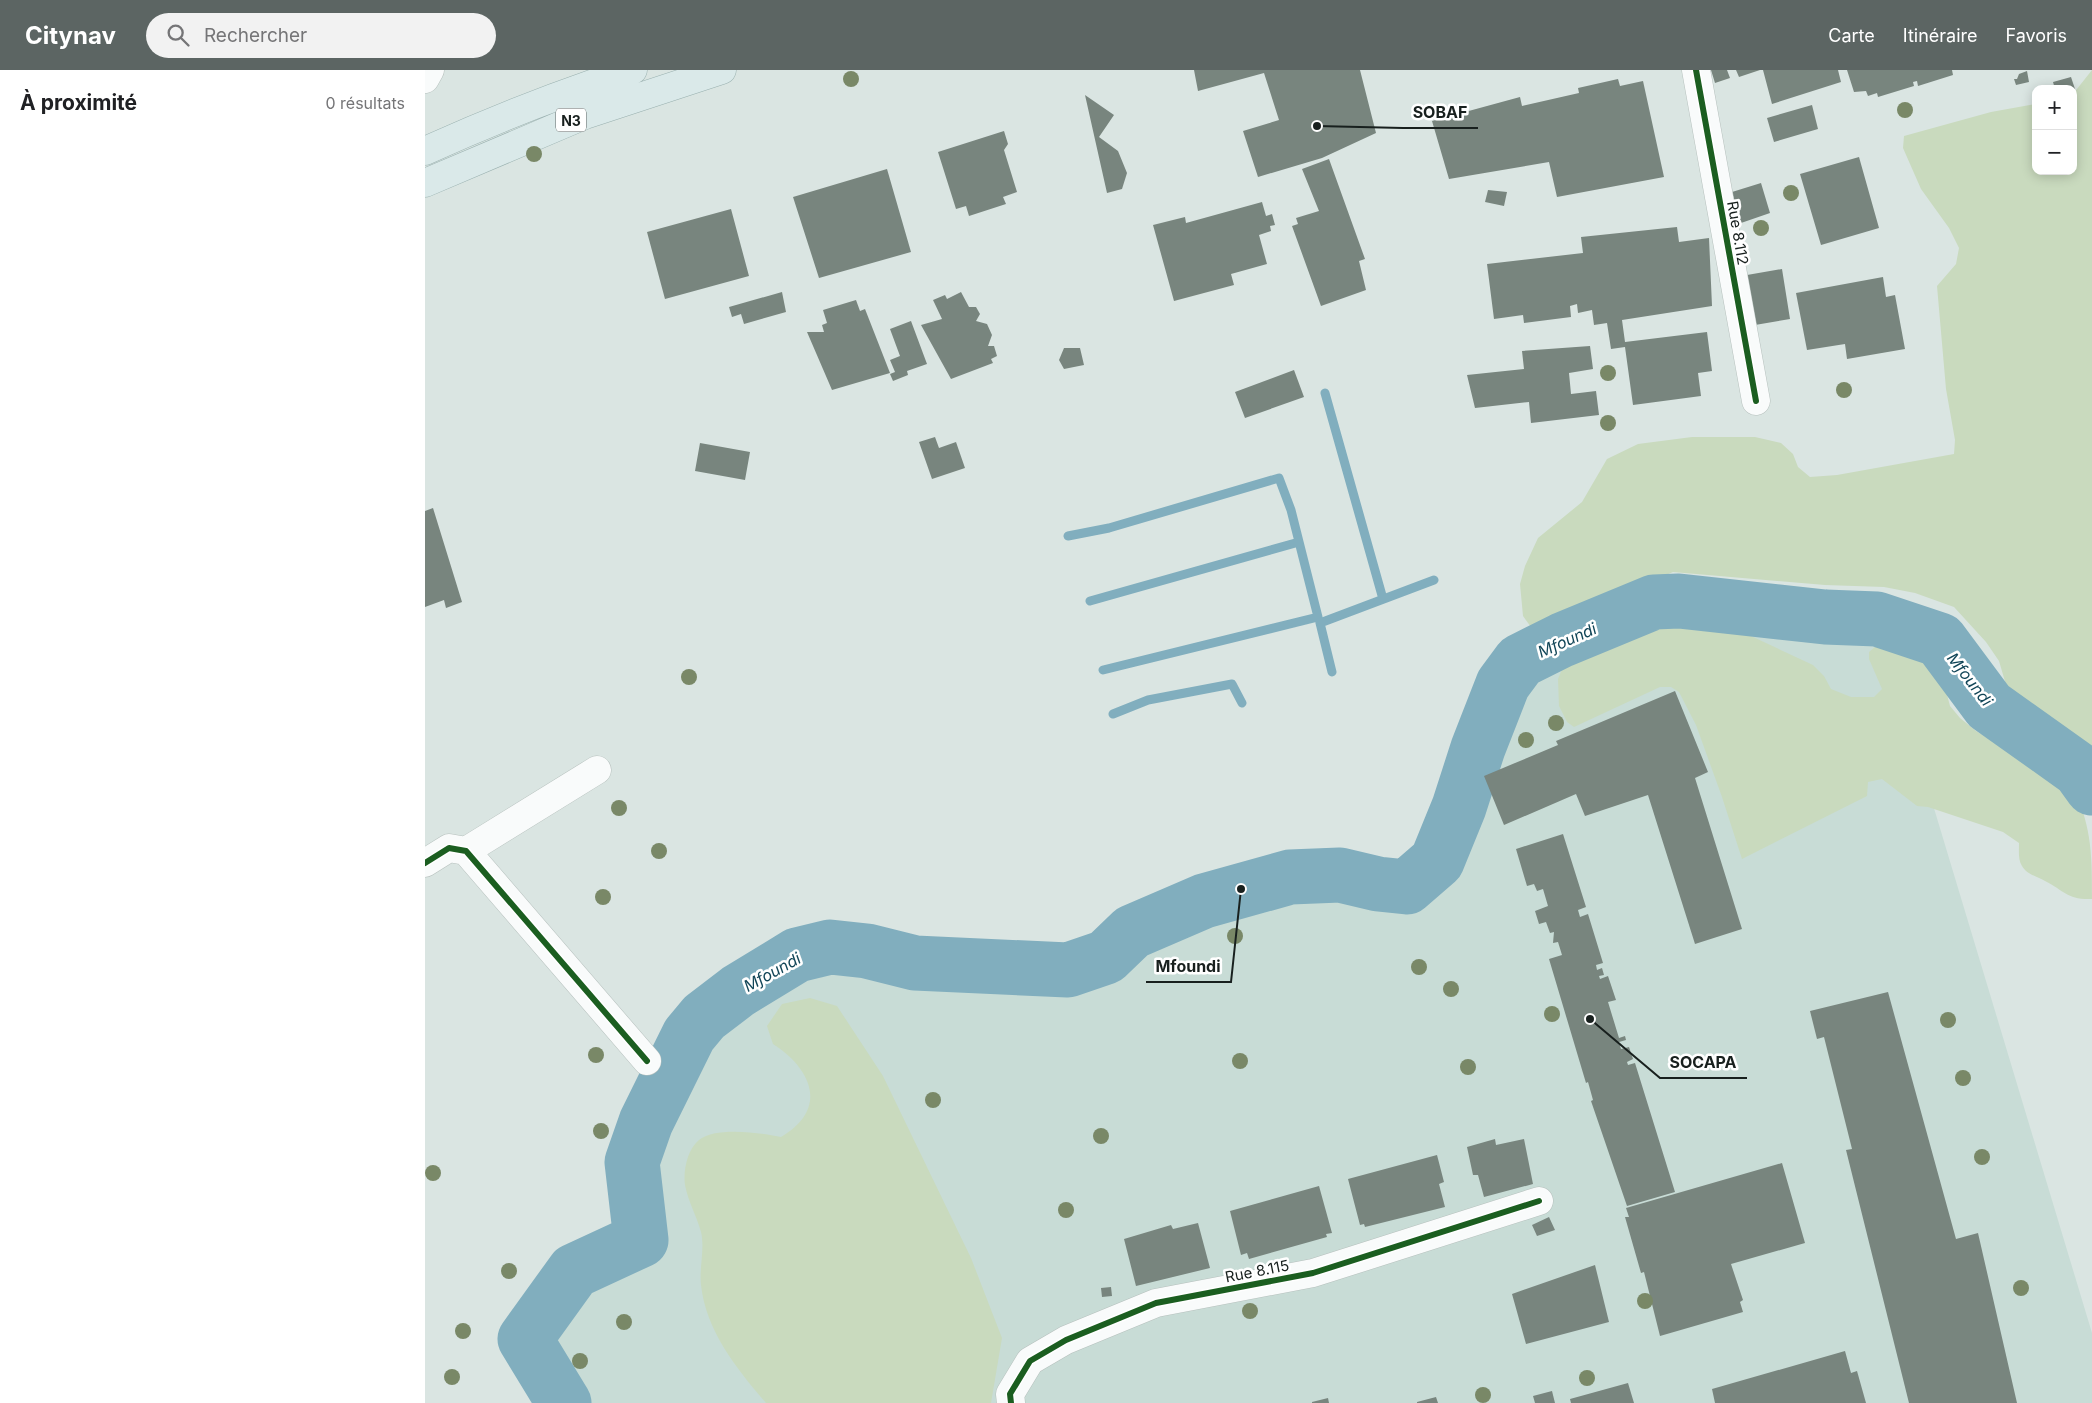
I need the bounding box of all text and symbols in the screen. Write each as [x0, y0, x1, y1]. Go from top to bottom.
search box [146, 13, 496, 58]
text: Citynav [25, 21, 116, 50]
icon: search [164, 21, 192, 49]
text: Rechercher [204, 24, 307, 47]
text: Carte [1828, 25, 1875, 46]
text: Itinéraire [1903, 25, 1977, 46]
text: Favoris [2005, 25, 2067, 46]
map controls [2032, 85, 2077, 175]
button: + [2032, 85, 2077, 130]
text: À proximité [20, 90, 137, 115]
text: 0 résultats [325, 93, 405, 113]
callout: SOBAF [1403, 97, 1478, 128]
text: SOBAF [1413, 102, 1467, 122]
road number: N3 [556, 108, 586, 132]
button: − [2032, 130, 2077, 175]
street label: Rue 8.112 [1723, 199, 1753, 267]
water label: Mfoundi [1535, 618, 1600, 662]
water label: Mfoundi [1943, 648, 1998, 711]
water label: Mfoundi [740, 948, 805, 996]
callout: Mfoundi [1146, 951, 1231, 982]
text: Mfoundi [1155, 956, 1221, 976]
callout: SOCAPA [1660, 1047, 1747, 1078]
text: SOCAPA [1669, 1052, 1737, 1072]
street label: Rue 8.115 [1223, 1255, 1291, 1287]

